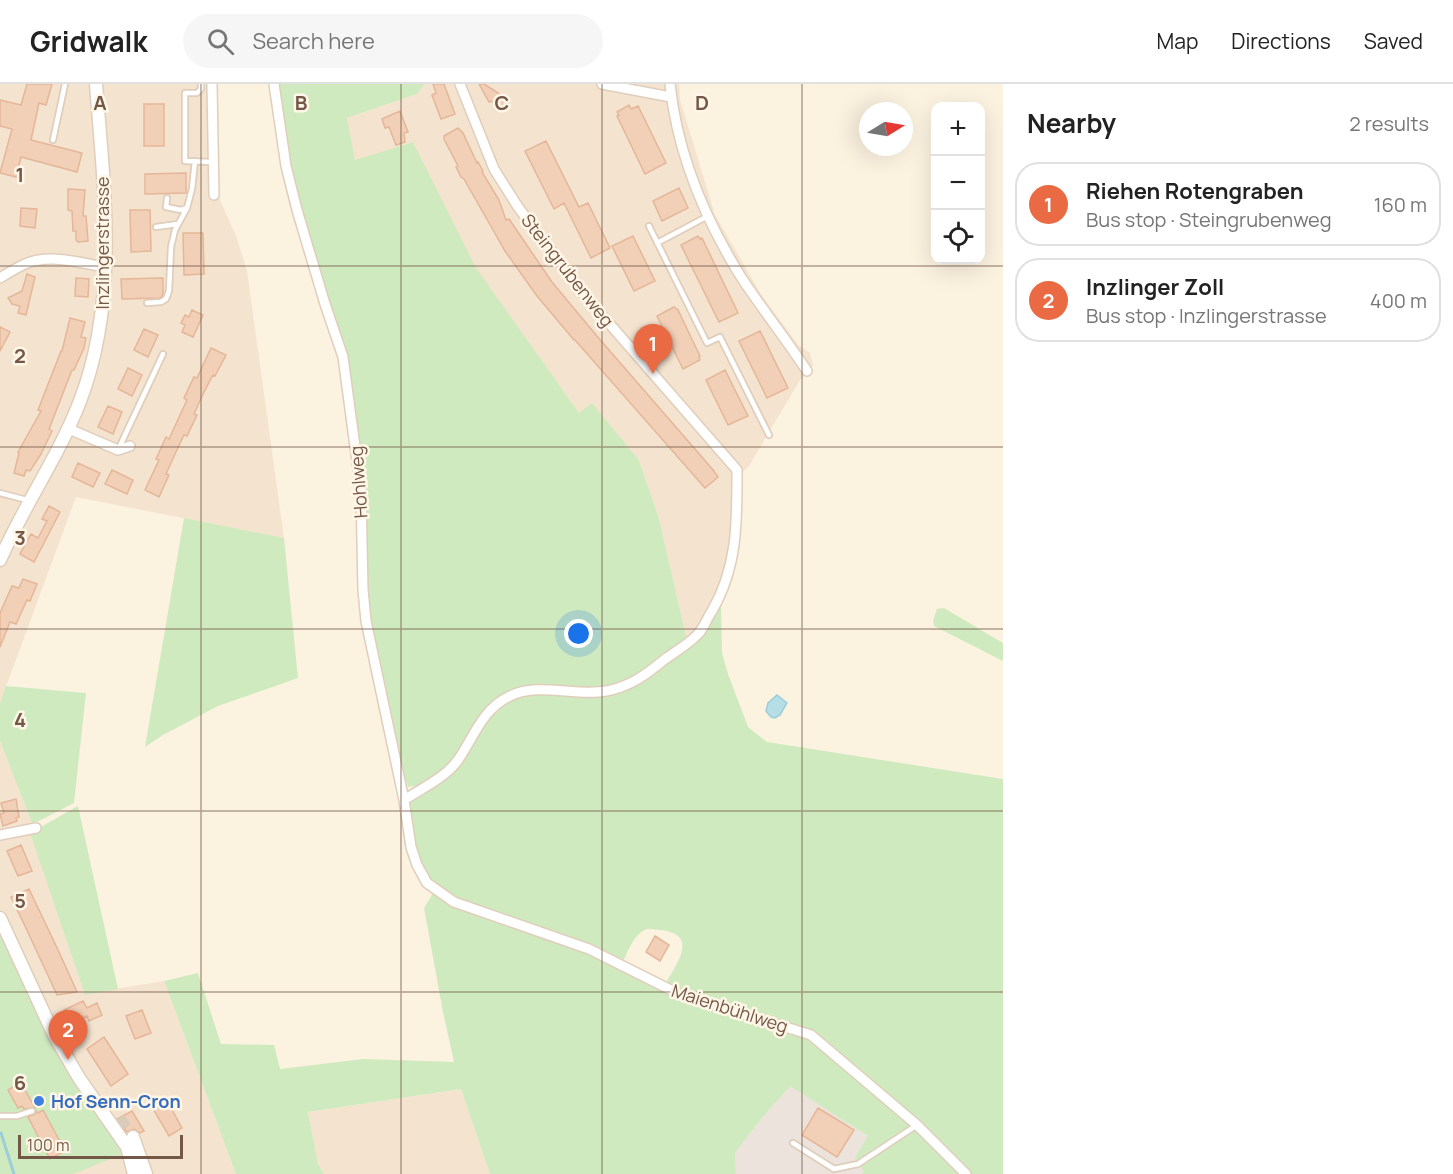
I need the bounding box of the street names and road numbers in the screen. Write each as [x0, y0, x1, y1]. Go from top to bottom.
street label: Inzlingerstrasse [90, 176, 114, 310]
street label: Steingrubenweg [516, 208, 620, 332]
street label: Hohlweg [344, 445, 372, 519]
street label: Maienbühlweg [669, 978, 791, 1038]

